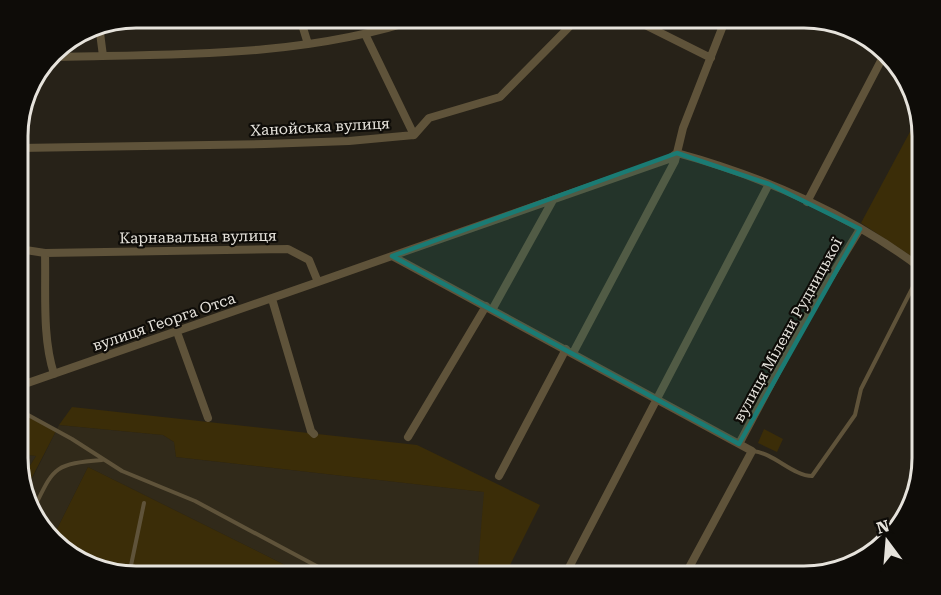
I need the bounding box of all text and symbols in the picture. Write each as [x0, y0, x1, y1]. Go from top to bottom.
street label: Ханойська вулиця [250, 114, 390, 140]
street label: Карнавальна вулиця [119, 227, 277, 247]
street label: вулиця Мілени Рудницької [730, 235, 846, 425]
street label: вулиця Георга Отса [90, 289, 238, 355]
north arrow [857, 511, 917, 571]
text: N [874, 516, 892, 538]

